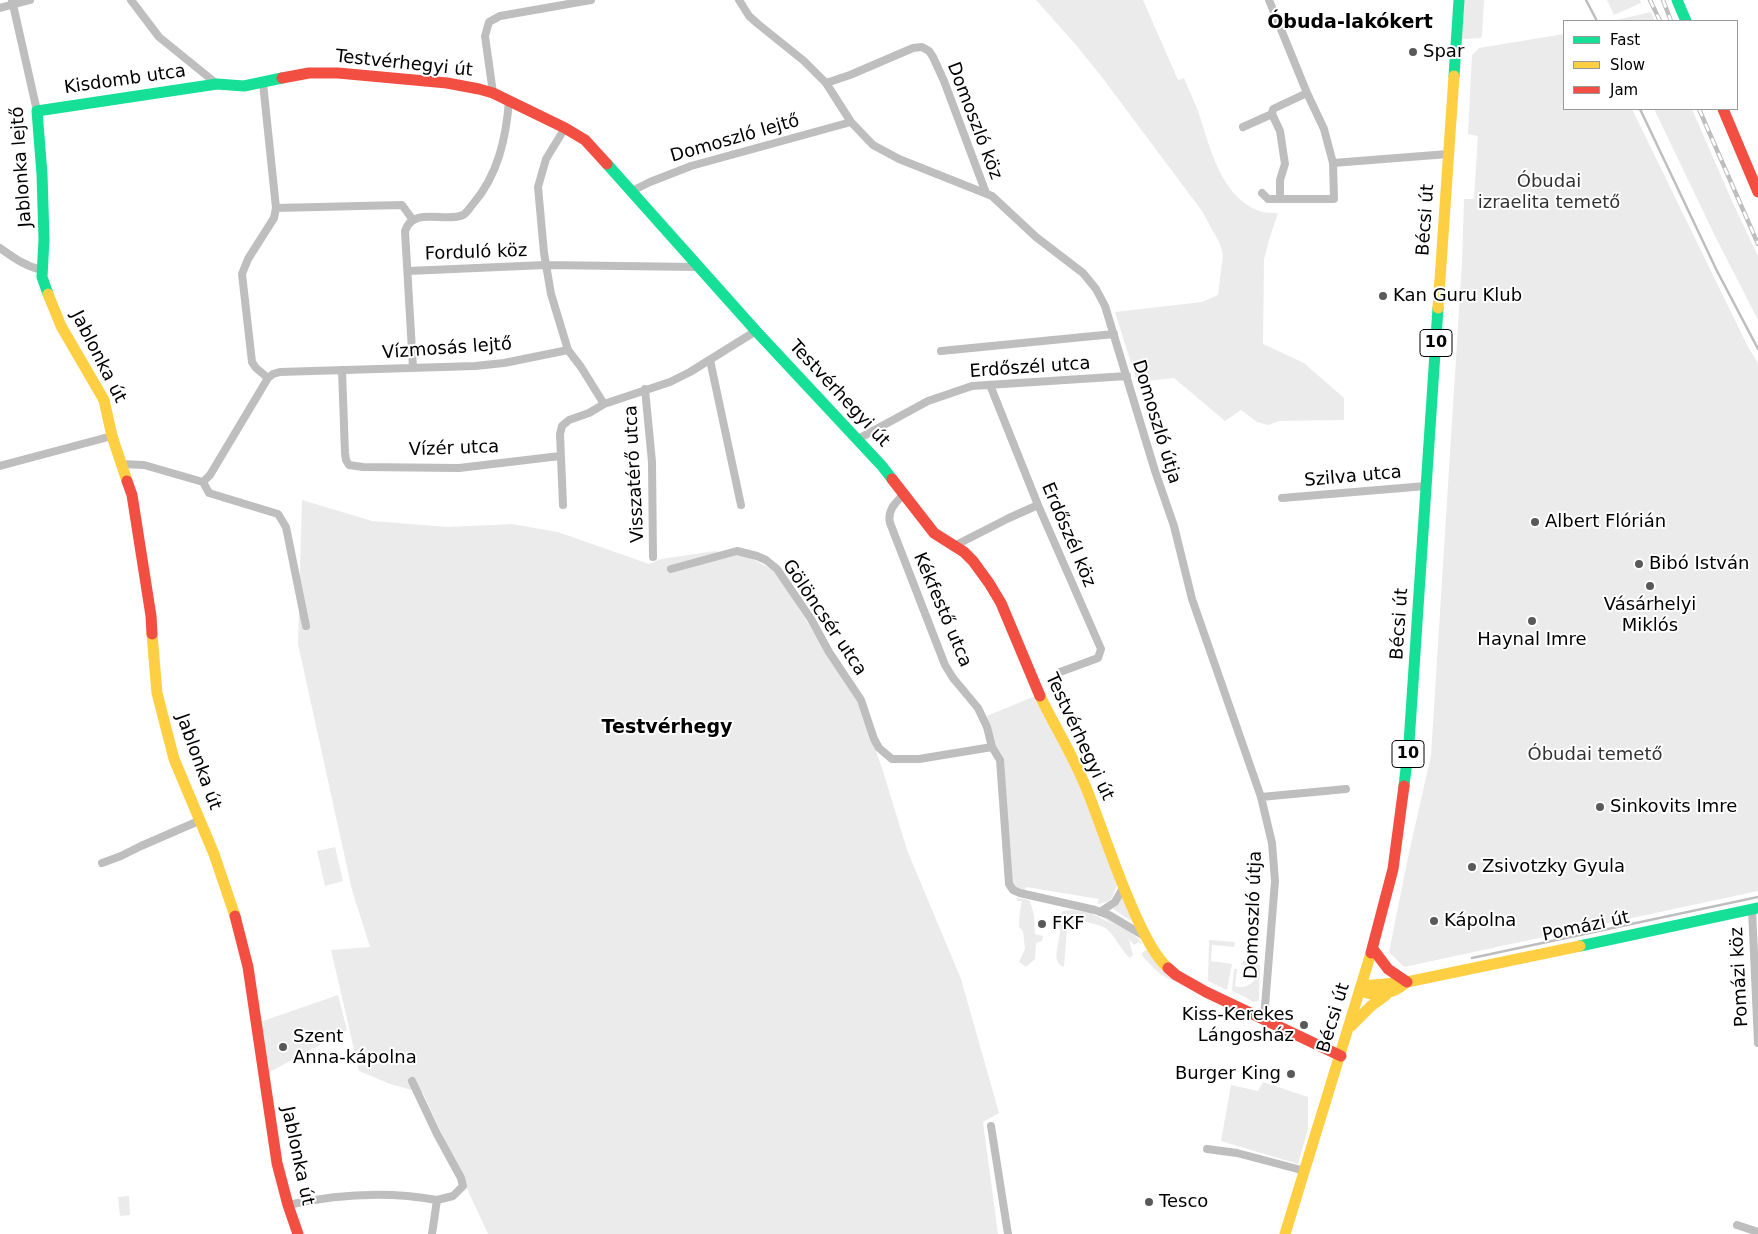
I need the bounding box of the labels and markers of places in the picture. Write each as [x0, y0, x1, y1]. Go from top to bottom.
place label: Spar [1423, 41, 1464, 63]
marker: Spar [1407, 46, 1419, 58]
place label: Kan Guru Klub [1393, 285, 1522, 307]
marker: Kan Guru Klub [1377, 290, 1389, 302]
place label: Albert Flórián [1545, 511, 1666, 533]
marker: Albert Flórián [1529, 516, 1541, 528]
place label: Bibó István [1649, 553, 1749, 575]
marker: Bibó István [1633, 558, 1645, 570]
marker: Vásárhelyi Miklós [1644, 580, 1656, 592]
place label: Vásárhelyi Miklós [1604, 594, 1696, 636]
marker: Haynal Imre [1526, 615, 1538, 627]
place label: Haynal Imre [1477, 629, 1587, 651]
place label: Sinkovits Imre [1610, 796, 1737, 818]
marker: Sinkovits Imre [1594, 801, 1606, 813]
place label: Zsivotzky Gyula [1482, 856, 1625, 878]
marker: Zsivotzky Gyula [1466, 861, 1478, 873]
place label: Kápolna [1444, 910, 1516, 932]
place label: FKF [1052, 913, 1085, 935]
marker: Kápolna [1428, 915, 1440, 927]
marker: FKF [1036, 918, 1048, 930]
place label: Kiss-Kerekes Lángosház [1182, 1004, 1294, 1046]
marker: Kiss-Kerekes Lángosház [1298, 1019, 1310, 1031]
place label: Szent Anna-kápolna [293, 1026, 417, 1068]
marker: Szent Anna-kápolna [277, 1041, 289, 1053]
place label: Burger King [1175, 1063, 1281, 1085]
marker: Burger King [1285, 1068, 1297, 1080]
place label: Tesco [1159, 1191, 1208, 1213]
marker: Tesco [1143, 1196, 1155, 1208]

